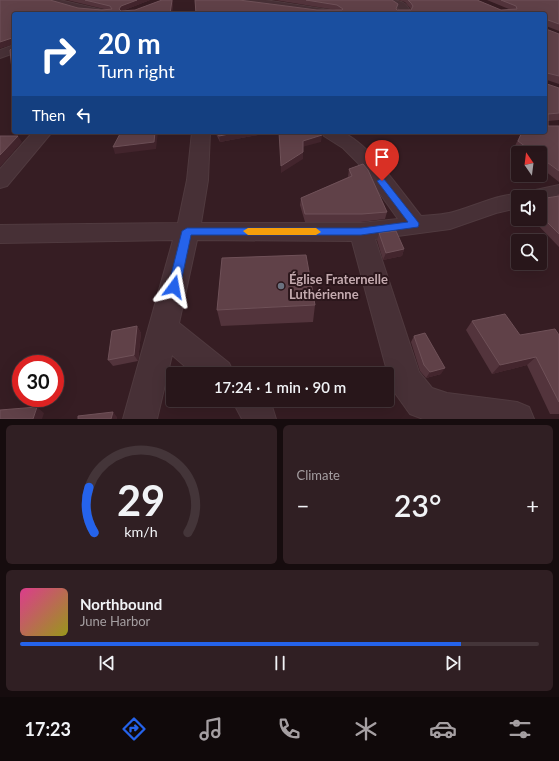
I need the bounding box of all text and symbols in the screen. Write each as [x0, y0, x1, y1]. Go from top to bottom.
text: 20 m [98, 26, 161, 60]
icon: right [32, 28, 84, 80]
text: Turn right [98, 60, 175, 82]
icon: left [73, 104, 95, 126]
text: Then [32, 106, 65, 124]
pin [365, 140, 399, 181]
icon: arrive [371, 146, 393, 168]
north arrow [511, 146, 547, 182]
map controls [511, 146, 547, 270]
button: sound [511, 190, 547, 226]
button: search [511, 234, 547, 270]
position arrow [153, 266, 195, 308]
place label: Église Fraternelle Luthérienne [289, 271, 388, 302]
marker: Église Fraternelle Luthérienne [276, 281, 286, 291]
speed limit sign: 30 [12, 355, 64, 407]
text: 17:24 · 1 min · 90 m [214, 378, 346, 396]
text: Climate [297, 467, 340, 483]
text: 29 [117, 474, 165, 524]
text: 23° [394, 487, 441, 523]
text: − [297, 492, 309, 519]
text: + [526, 492, 539, 519]
text: km/h [125, 522, 158, 539]
text: Northbound [80, 595, 162, 613]
text: June Harbor [80, 613, 150, 629]
icon: previous [96, 652, 118, 674]
icon: pause [269, 652, 291, 674]
icon: next [442, 652, 464, 674]
icon: directions [120, 715, 148, 743]
icon: music [197, 715, 225, 743]
icon: phone [275, 715, 303, 743]
icon: climate [352, 715, 380, 743]
icon: car [429, 715, 457, 743]
icon: filters [506, 715, 534, 743]
text: 17:23 [25, 718, 71, 740]

